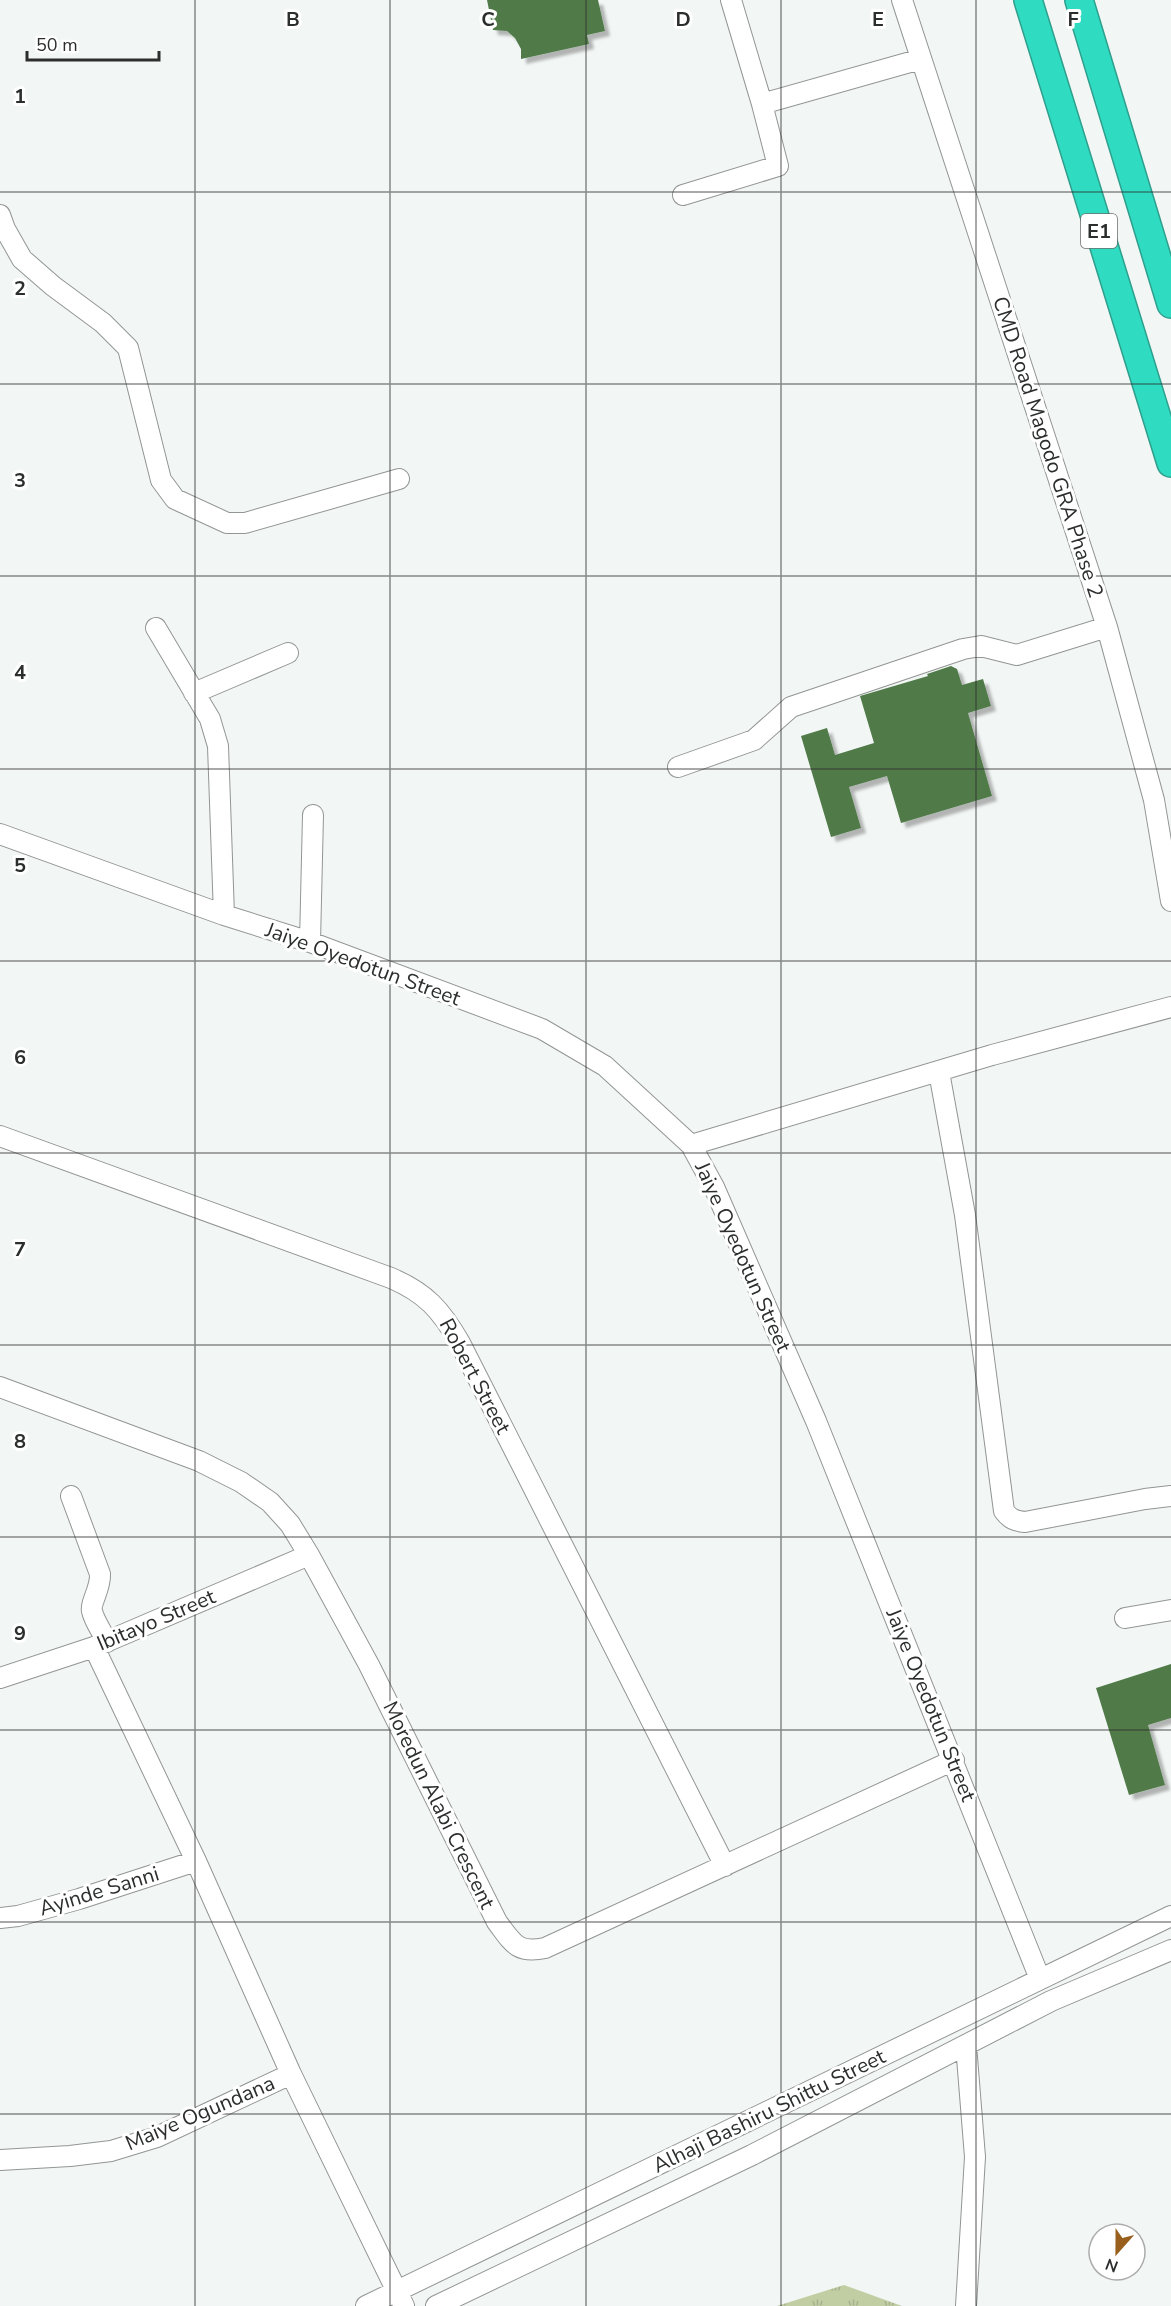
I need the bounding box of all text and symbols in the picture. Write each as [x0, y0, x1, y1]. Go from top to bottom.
text: B [286, 6, 300, 33]
text: C [481, 6, 495, 33]
text: D [675, 6, 691, 33]
text: E [872, 6, 884, 33]
text: F [1067, 6, 1079, 33]
scale bar [27, 24, 159, 62]
text: 50 m [36, 33, 78, 57]
text: 1 [14, 83, 26, 110]
road number: E1 [1081, 214, 1117, 248]
text: 2 [14, 275, 26, 302]
street label: CMD Road Magodo GRA Phase 2 [986, 293, 1110, 601]
text: 3 [14, 467, 26, 494]
text: 4 [14, 659, 26, 686]
text: 5 [14, 852, 26, 879]
street label: Jaiye Oyedotun Street [261, 915, 465, 1013]
text: 6 [14, 1044, 26, 1071]
street label: Jaiye Oyedotun Street [688, 1157, 798, 1357]
text: 7 [14, 1236, 26, 1263]
street label: Robert Street [433, 1313, 517, 1439]
text: 8 [14, 1428, 26, 1455]
street label: Ibitayo Street [93, 1582, 220, 1657]
street label: Jaiye Oyedotun Street [879, 1604, 983, 1806]
text: 9 [14, 1620, 26, 1647]
street label: Moredun Alabi Crescent [377, 1697, 502, 1914]
street label: Ayinde Sanni [36, 1859, 162, 1923]
street label: Alhaji Bashiru Shittu Street [648, 2042, 890, 2180]
street label: Maiye Ogundana [121, 2069, 279, 2157]
north arrow [1087, 2222, 1147, 2282]
text: N [1102, 2253, 1122, 2277]

